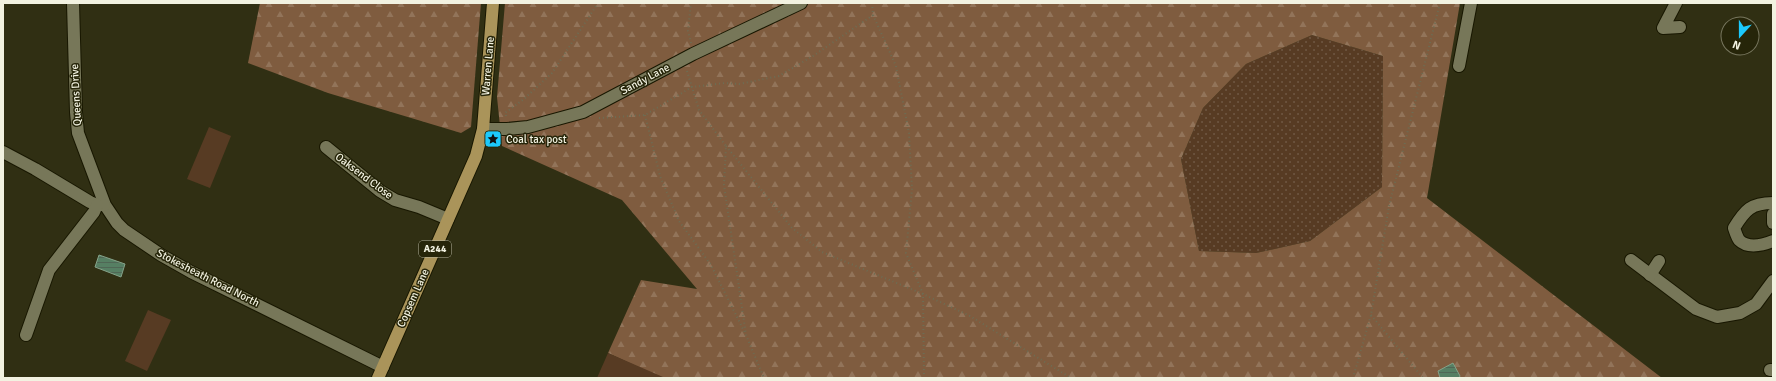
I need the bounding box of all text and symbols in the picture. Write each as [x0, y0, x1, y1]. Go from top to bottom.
north arrow [1720, 16, 1760, 56]
street label: Warren Lane [479, 36, 497, 96]
text: N [1731, 37, 1742, 52]
street label: Sandy Lane [618, 61, 672, 97]
street label: Queens Drive [68, 64, 84, 126]
place icon: Coal tax post [483, 129, 503, 149]
place label: Coal tax post [506, 133, 567, 146]
street label: Oaksend Close [333, 150, 395, 202]
road number: A244 [419, 241, 451, 257]
street label: Stokesheath Road North [154, 246, 262, 310]
street label: Copsem Lane [394, 267, 432, 329]

